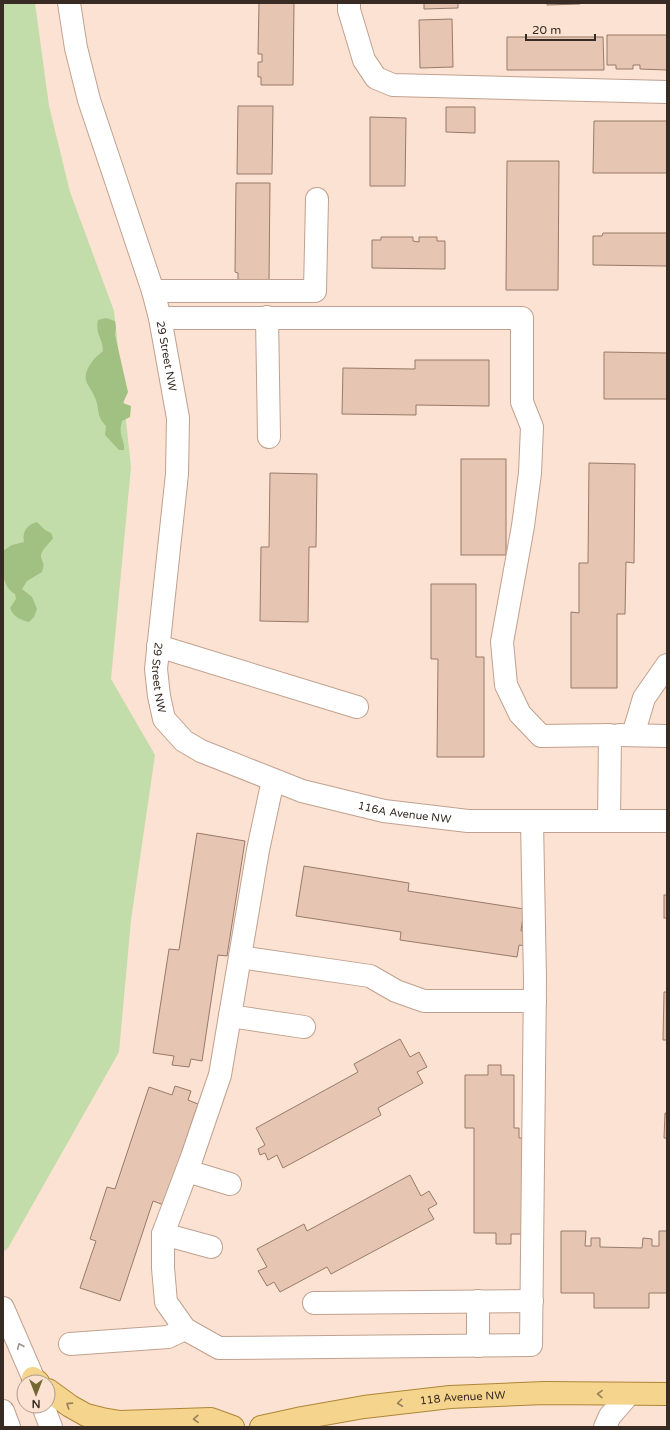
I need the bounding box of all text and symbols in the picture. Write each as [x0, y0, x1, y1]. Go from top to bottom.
scale bar [526, 16, 595, 42]
text: 20 m [532, 23, 561, 37]
street label: 29 Street NW [154, 320, 180, 392]
street label: 29 Street NW [149, 642, 169, 714]
street label: 116A Avenue NW [357, 798, 452, 825]
one-way arrow [16, 1343, 24, 1350]
north arrow [16, 1374, 56, 1414]
street label: 118 Avenue NW [419, 1388, 506, 1407]
one-way arrow [597, 1389, 603, 1398]
text: N [32, 1397, 40, 1410]
one-way arrow [397, 1398, 404, 1407]
one-way arrow [66, 1402, 73, 1410]
one-way arrow [193, 1415, 199, 1424]

